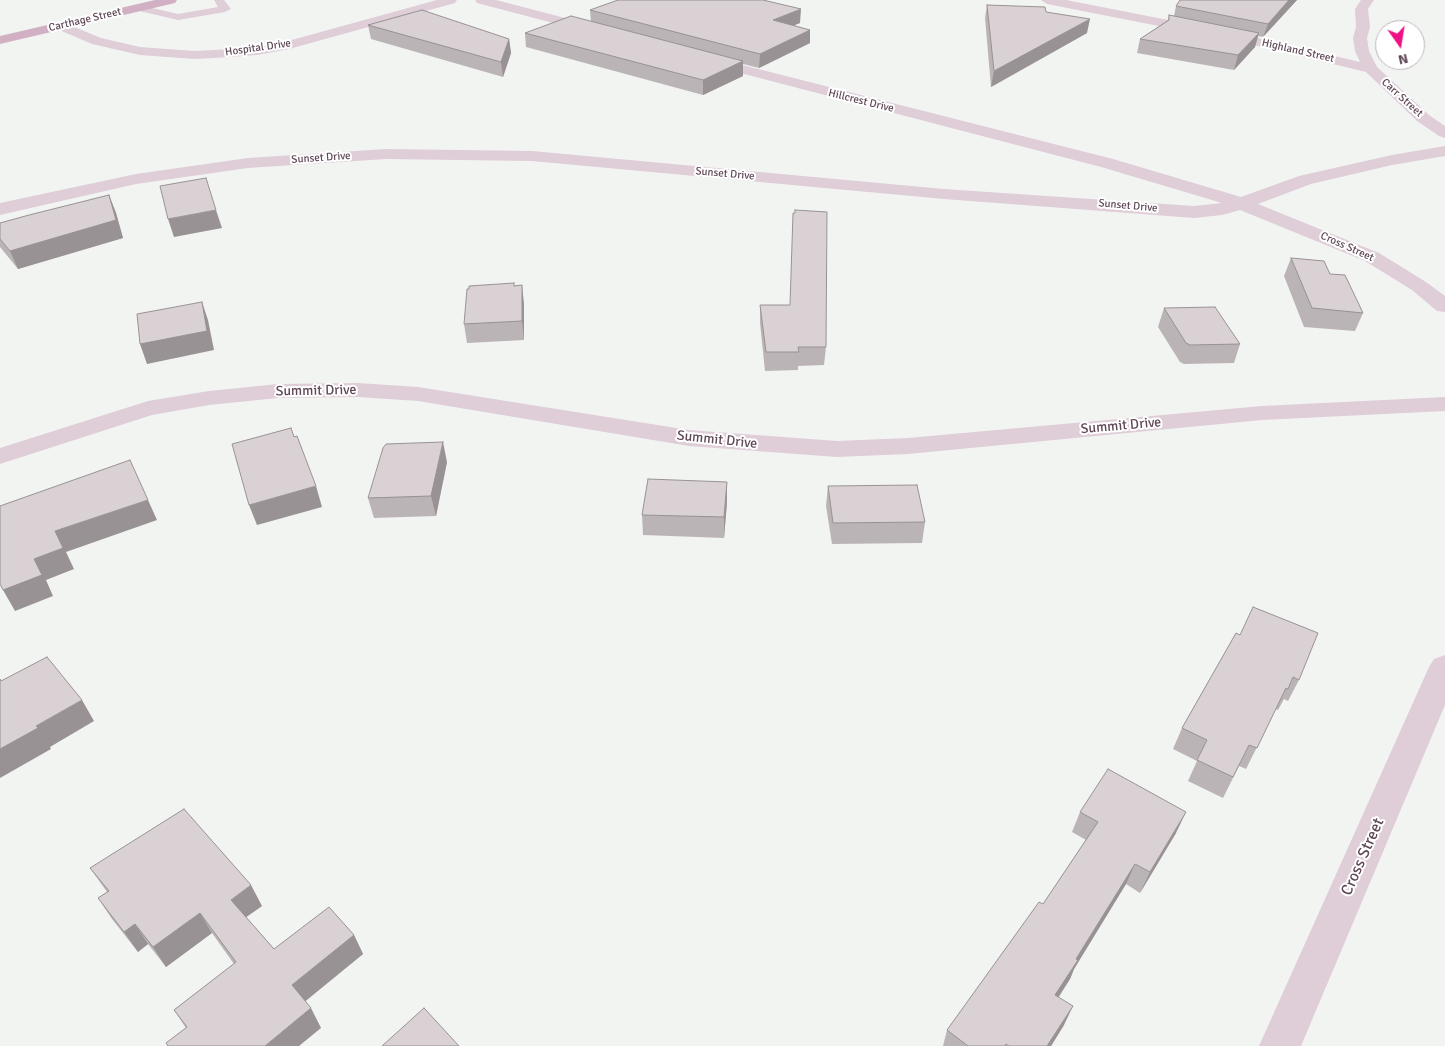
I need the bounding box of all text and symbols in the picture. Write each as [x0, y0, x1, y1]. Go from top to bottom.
street label: Carthage Street [47, 5, 123, 35]
north arrow [1375, 20, 1425, 70]
street label: Highland Street [1260, 36, 1336, 66]
street label: Hospital Drive [224, 37, 292, 59]
text: N [1397, 50, 1410, 69]
street label: Carr Street [1379, 76, 1425, 120]
street label: Hillcrest Drive [827, 87, 895, 115]
street label: Sunset Drive [291, 149, 351, 167]
street label: Sunset Drive [695, 165, 755, 183]
street label: Sunset Drive [1098, 197, 1158, 215]
street label: Cross Street [1318, 229, 1376, 265]
street label: Summit Drive [275, 382, 357, 400]
street label: Summit Drive [1080, 414, 1162, 438]
street label: Summit Drive [676, 427, 758, 453]
street label: Cross Street [1337, 815, 1389, 899]

